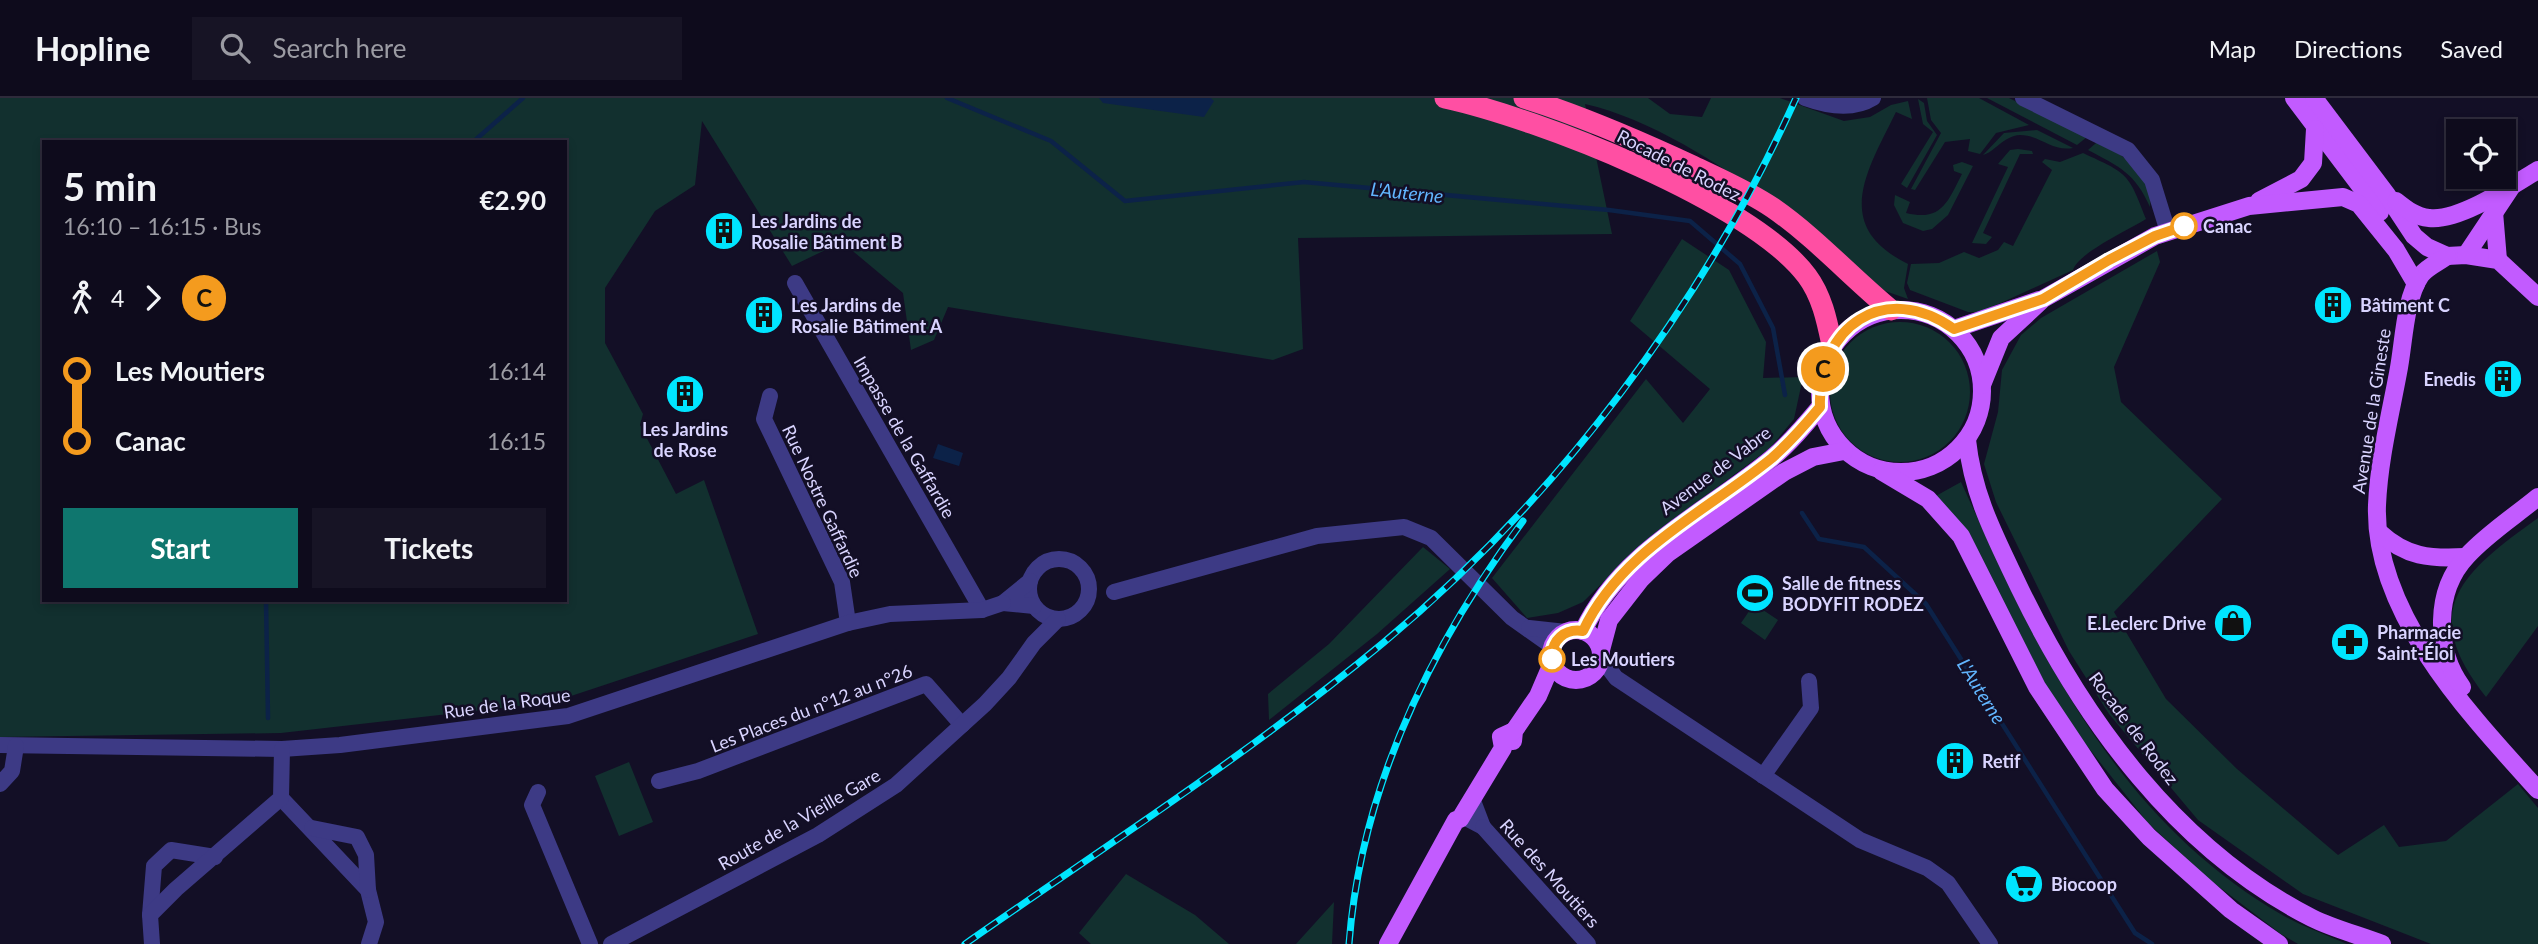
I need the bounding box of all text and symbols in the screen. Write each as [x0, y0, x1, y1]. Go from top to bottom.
search box [192, 17, 682, 80]
text: Hopline [35, 28, 150, 68]
icon: search [216, 29, 254, 67]
text: Search here [272, 32, 407, 64]
text: Map [2209, 34, 2256, 63]
text: Directions [2294, 34, 2402, 63]
text: Saved [2440, 34, 2503, 63]
map controls [2446, 119, 2516, 189]
button: locate [2446, 119, 2516, 189]
street label: Rocade de Rodez [1614, 124, 1744, 206]
text: 5 min [63, 163, 157, 209]
water label: L'Auterne [1370, 177, 1444, 207]
text: €2.90 [480, 184, 546, 216]
building icon: Les Jardins de Rosalie Bâtiment B [703, 210, 745, 252]
place label: Les Jardins de Rosalie Bâtiment B [751, 210, 902, 253]
text: 16:10 – 16:15 · Bus [63, 212, 262, 240]
marker: Canac [2171, 213, 2197, 239]
place label: Canac [2203, 215, 2252, 237]
icon: walk [63, 279, 101, 317]
icon: forward [134, 279, 172, 317]
text: C [196, 283, 212, 312]
text: 4 [111, 284, 124, 312]
building icon: Bâtiment C [2312, 284, 2354, 326]
building icon: Les Jardins de Rosalie Bâtiment A [743, 294, 785, 336]
place label: Les Jardins de Rosalie Bâtiment A [791, 294, 943, 337]
place label: Bâtiment C [2360, 294, 2450, 316]
street label: Avenue de la Gineste [2347, 327, 2395, 495]
line badge: C [1800, 346, 1846, 392]
street label: Impasse de la Gaffardie [850, 352, 960, 522]
text: C [1815, 354, 1831, 383]
text: Les Moutiers [115, 355, 265, 387]
text: 16:14 [487, 357, 546, 385]
building icon: Enedis [2482, 358, 2524, 400]
place label: Enedis [2423, 368, 2476, 390]
building icon: Les Jardins de Rose [664, 373, 706, 415]
place label: Les Jardins de Rose [642, 418, 728, 461]
street label: Rue Nostre Gaffardie [778, 421, 868, 581]
street label: Avenue de Vabre [1655, 421, 1775, 519]
text: Canac [115, 425, 186, 457]
text: 16:15 [487, 427, 546, 455]
button: Start [63, 508, 298, 588]
button: Tickets [312, 508, 546, 588]
sports icon: Salle de fitness BODYFIT RODEZ [1734, 572, 1776, 614]
place label: Salle de fitness BODYFIT RODEZ [1782, 572, 1924, 615]
shop icon: E.Leclerc Drive [2212, 602, 2254, 644]
place label: E.Leclerc Drive [2087, 612, 2206, 634]
pharmacy icon: Pharmacie Saint-Éloi [2329, 621, 2371, 663]
place label: Pharmacie Saint-Éloi [2377, 621, 2462, 664]
marker: Les Moutiers [1539, 646, 1565, 672]
place label: Les Moutiers [1571, 648, 1675, 670]
water label: L'Auterne [1953, 654, 2011, 728]
street label: Les Places du n°12 au n°26 [707, 659, 915, 757]
street label: Rocade de Rodez [2084, 667, 2184, 789]
street label: Rue de la Roque [442, 683, 572, 723]
building icon: Retif [1934, 740, 1976, 782]
place label: Retif [1982, 750, 2021, 772]
street label: Route de la Vieille Gare [714, 764, 884, 874]
street label: Rue des Moutiers [1495, 814, 1605, 932]
supermarket icon: Biocoop [2003, 863, 2045, 905]
place label: Biocoop [2051, 873, 2117, 895]

